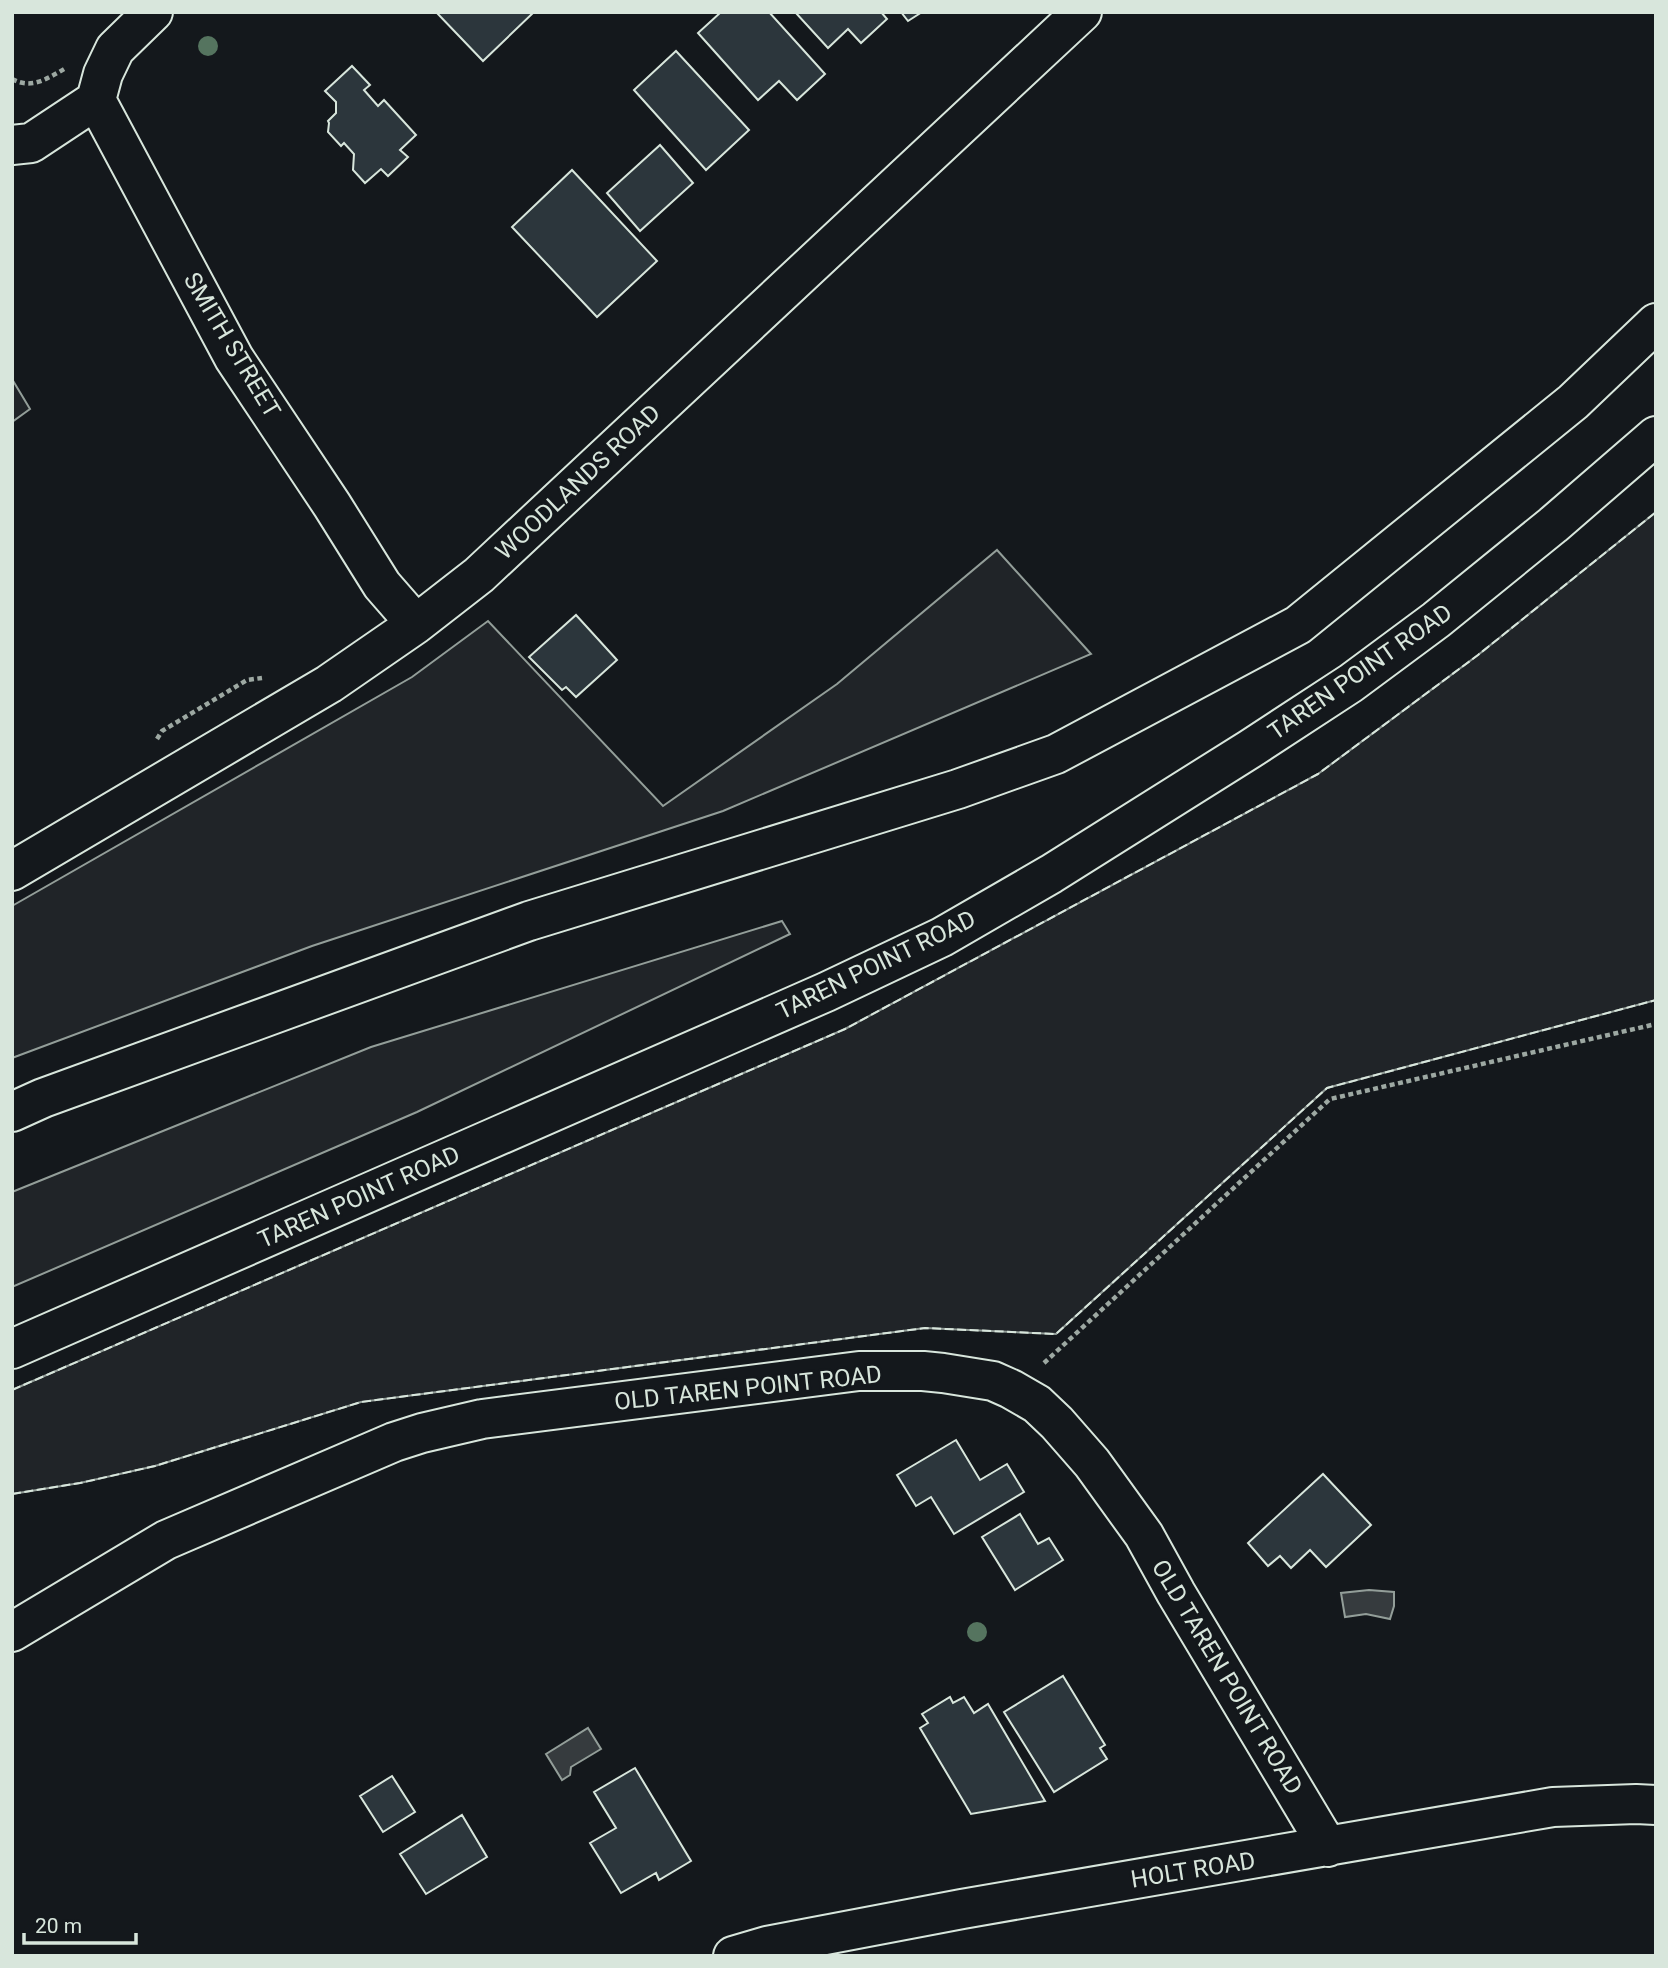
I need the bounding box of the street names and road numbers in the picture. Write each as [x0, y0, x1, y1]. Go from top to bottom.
street label: SMITH STREET [178, 268, 286, 422]
street label: WOODLANDS ROAD [490, 399, 666, 565]
street label: TAREN POINT ROAD [1263, 598, 1457, 746]
street label: TAREN POINT ROAD [772, 905, 980, 1025]
street label: TAREN POINT ROAD [254, 1140, 464, 1254]
street label: OLD TAREN POINT ROAD [613, 1360, 883, 1416]
street label: OLD TAREN POINT ROAD [1146, 1555, 1308, 1799]
street label: HOLT ROAD [1129, 1846, 1257, 1894]

